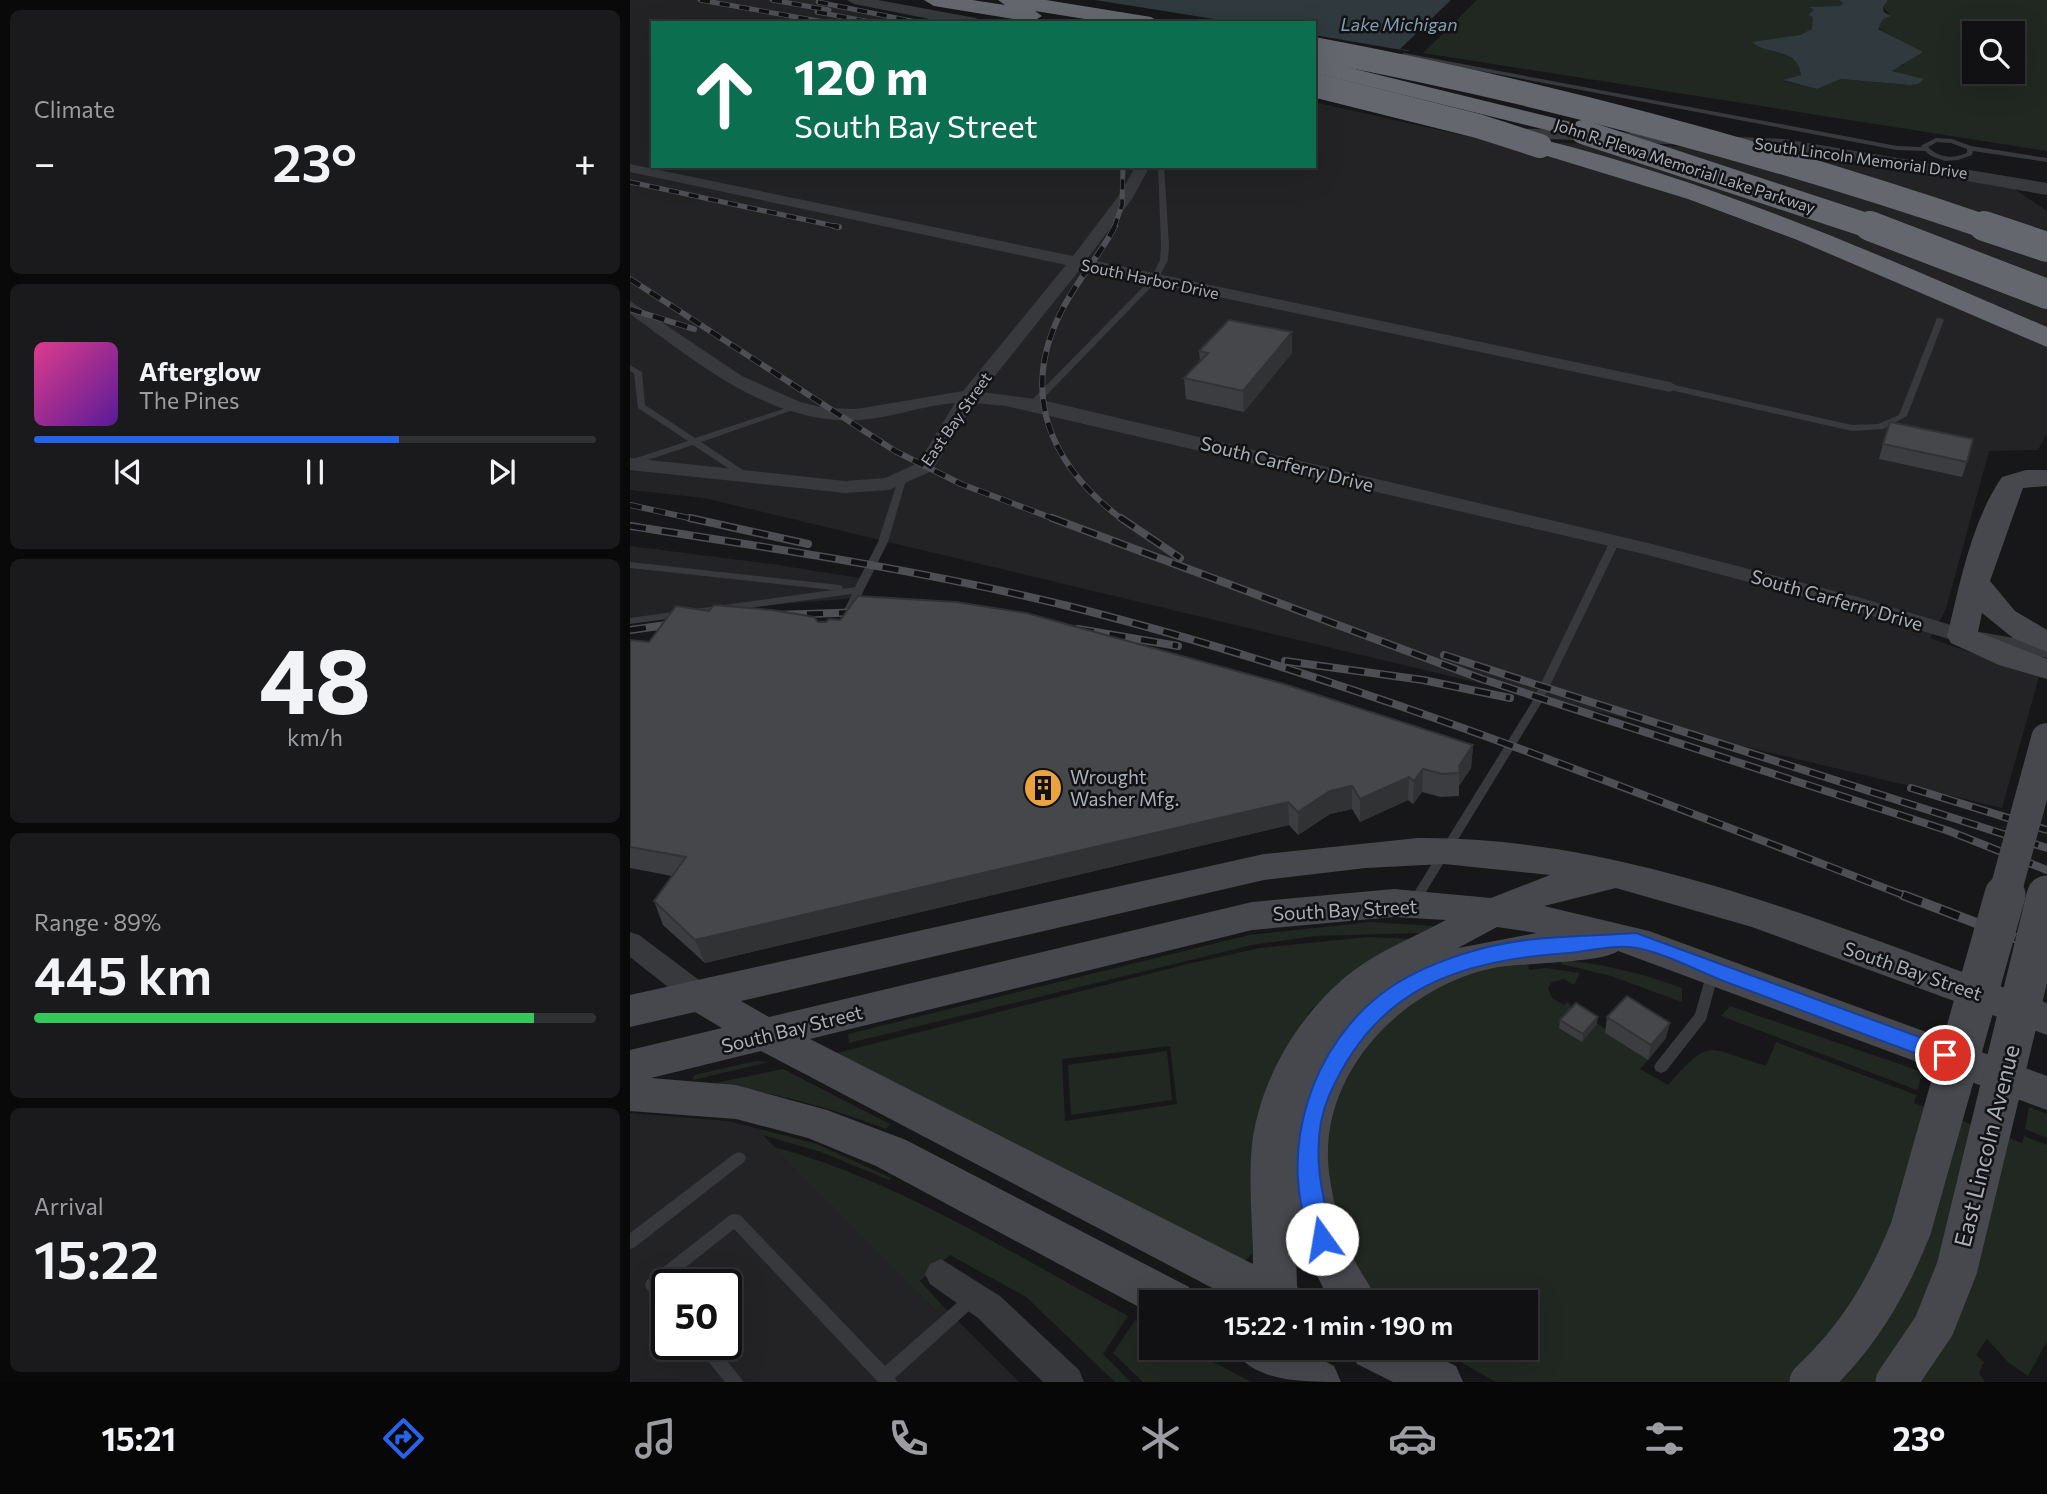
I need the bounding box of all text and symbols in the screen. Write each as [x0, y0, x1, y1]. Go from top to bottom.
water label: Lake Michigan [1340, 13, 1458, 35]
map controls [1962, 21, 2025, 84]
button: search [1962, 21, 2025, 84]
text: 120 m [794, 45, 928, 105]
icon: ahead [679, 49, 770, 140]
text: Climate [34, 95, 115, 123]
text: South Bay Street [794, 105, 1038, 145]
street label: John R. Plewa Memorial Lake Parkway [1553, 114, 1818, 217]
text: 23° [272, 129, 357, 193]
street label: South Lincoln Memorial Drive [1753, 133, 1969, 182]
text: − [34, 138, 56, 185]
text: + [574, 138, 596, 185]
street label: South Harbor Drive [1079, 255, 1221, 302]
text: Afterglow [139, 355, 261, 386]
street label: East Bay Street [916, 368, 995, 469]
text: The Pines [139, 386, 240, 414]
street label: South Carferry Drive [1198, 431, 1376, 496]
icon: previous [109, 453, 147, 491]
icon: pause [296, 453, 334, 491]
icon: next [483, 453, 521, 491]
street label: South Carferry Drive [1749, 564, 1926, 635]
text: 48 [259, 621, 371, 733]
text: km/h [287, 723, 343, 751]
place label: Wrought Washer Mfg. [1070, 765, 1179, 810]
building icon: Wrought Washer Mfg. [1022, 767, 1064, 809]
street label: South Bay Street [1272, 894, 1418, 925]
text: Range · 89% [34, 908, 161, 936]
street label: South Bay Street [1841, 936, 1985, 1005]
text: 445 km [34, 942, 212, 1006]
street label: South Bay Street [719, 1000, 865, 1057]
pin [1915, 1025, 1975, 1085]
icon: arrive [1926, 1036, 1964, 1074]
street label: East Lincoln Avenue [1947, 1042, 2025, 1250]
text: Arrival [34, 1192, 104, 1220]
position arrow [1285, 1202, 1359, 1276]
text: 15:22 [34, 1226, 159, 1290]
speed limit sign: 50 [651, 1269, 742, 1360]
text: 15:22 · 1 min · 190 m [1224, 1309, 1453, 1340]
icon: directions [379, 1414, 428, 1463]
icon: music [631, 1414, 680, 1463]
icon: phone [884, 1414, 933, 1463]
icon: climate [1136, 1414, 1185, 1463]
icon: car [1388, 1414, 1437, 1463]
icon: filters [1640, 1414, 1689, 1463]
text: 15:21 [102, 1418, 176, 1458]
text: 23° [1892, 1418, 1945, 1458]

